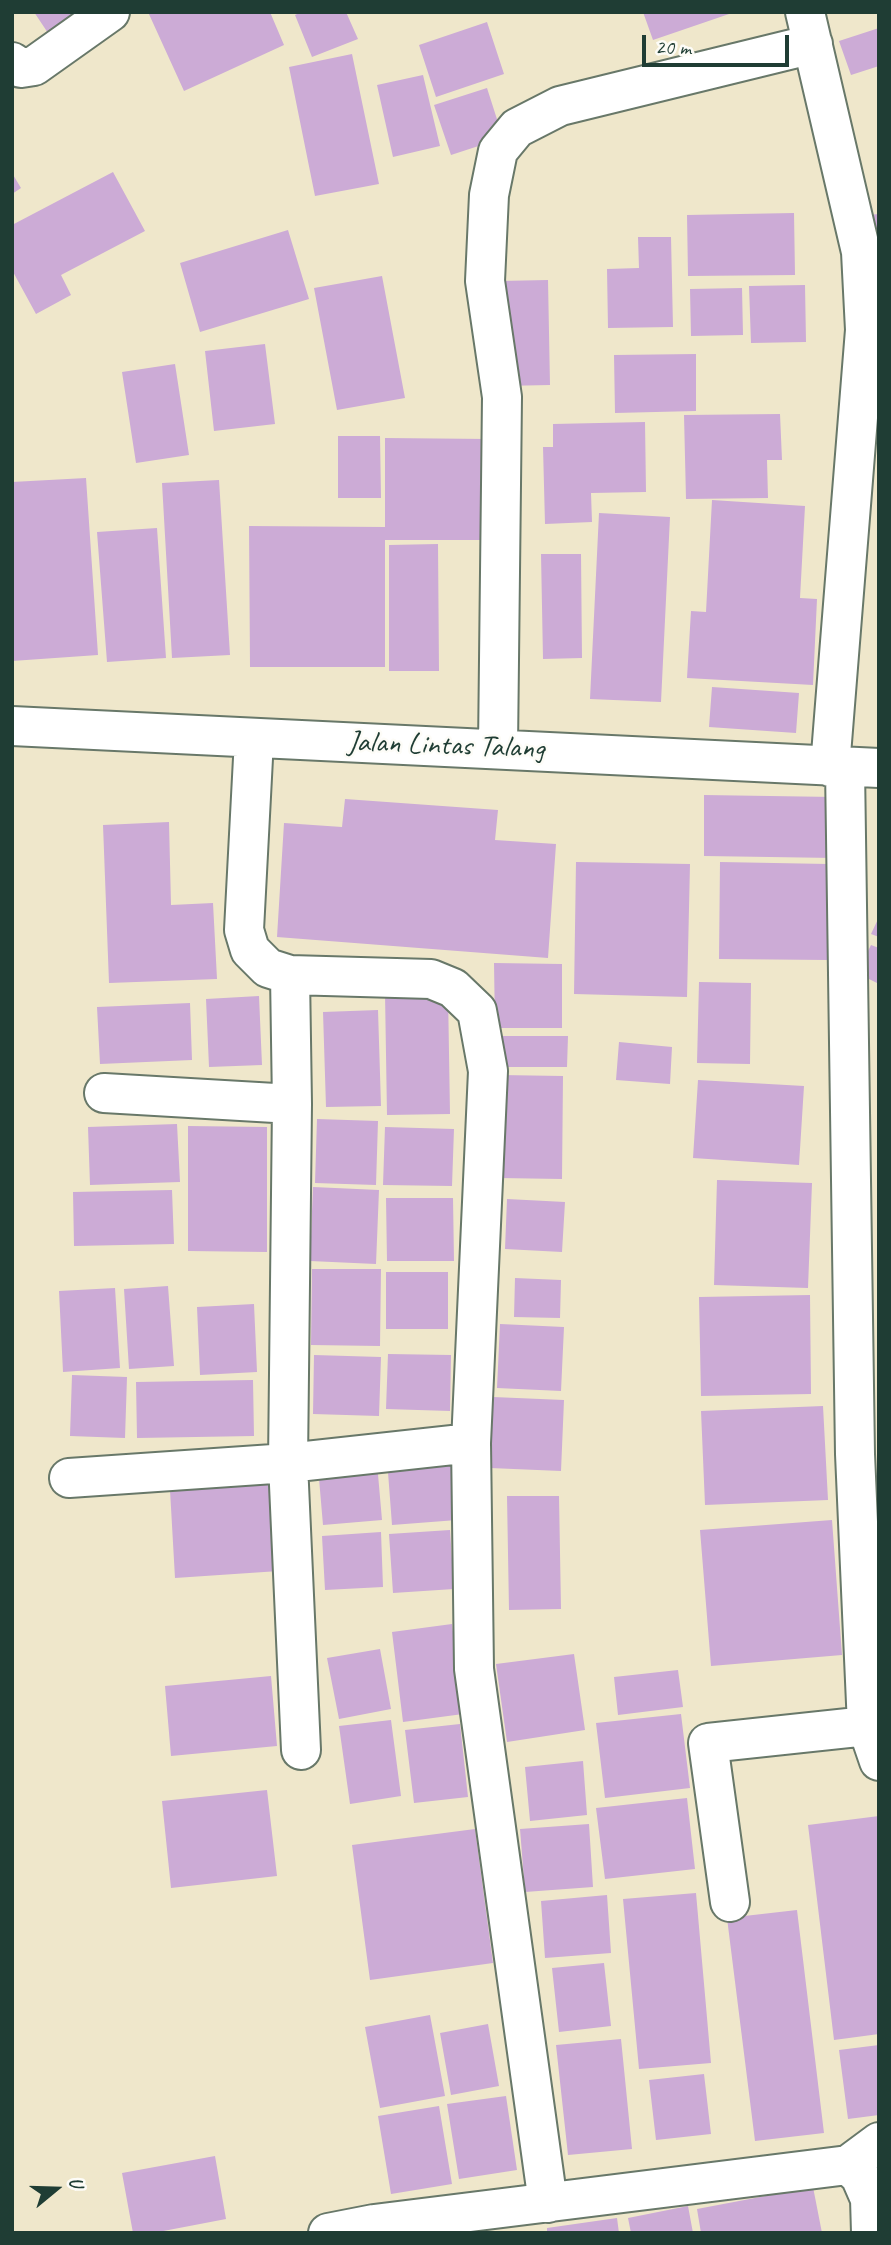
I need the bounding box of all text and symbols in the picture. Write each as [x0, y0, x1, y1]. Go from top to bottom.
scale bar [646, 21, 793, 65]
text: 20 m [655, 34, 691, 60]
street label: Jalan Lintas Talang [347, 725, 545, 767]
north arrow [21, 2154, 91, 2224]
text: U [63, 2174, 89, 2190]

